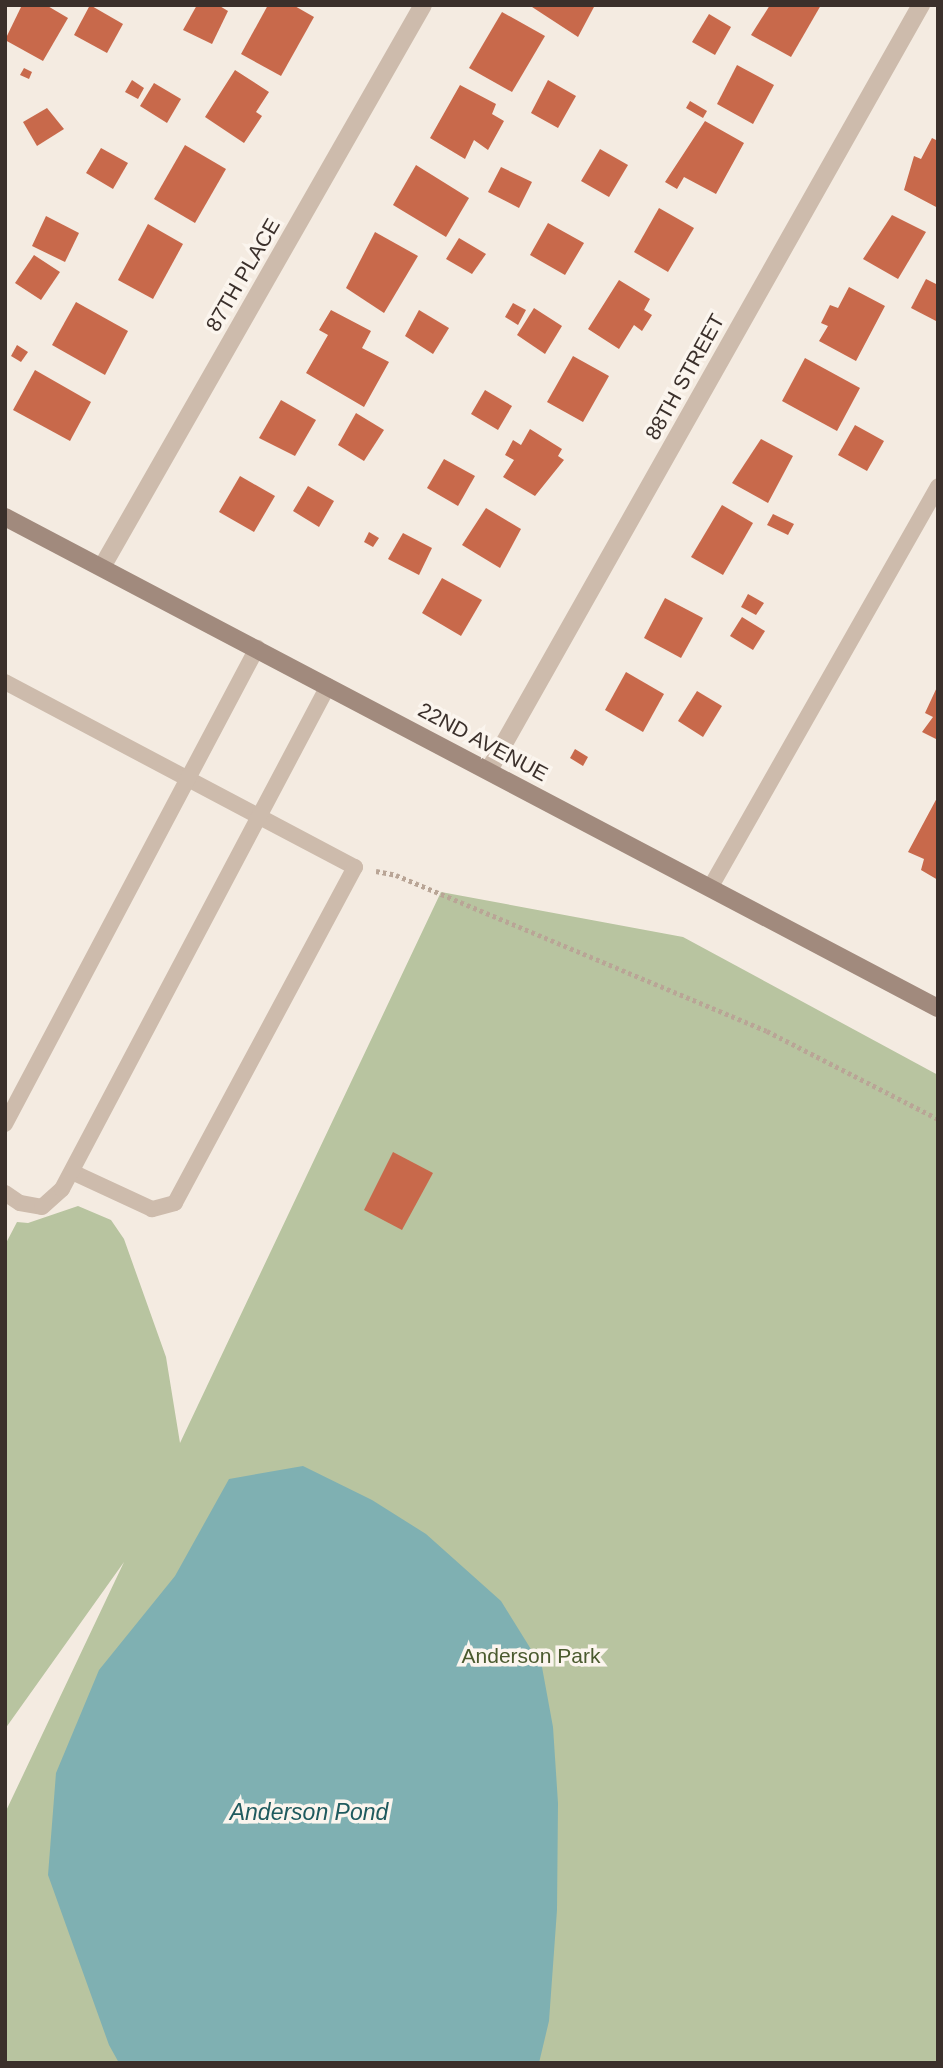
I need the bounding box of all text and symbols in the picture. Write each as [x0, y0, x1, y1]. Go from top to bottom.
street label: 87TH PLACE [201, 214, 285, 336]
street label: 88TH STREET [640, 310, 730, 444]
street label: 22ND AVENUE [413, 697, 553, 787]
park label: Anderson Park [462, 1643, 600, 1669]
water label: Anderson Pond [230, 1798, 388, 1826]

